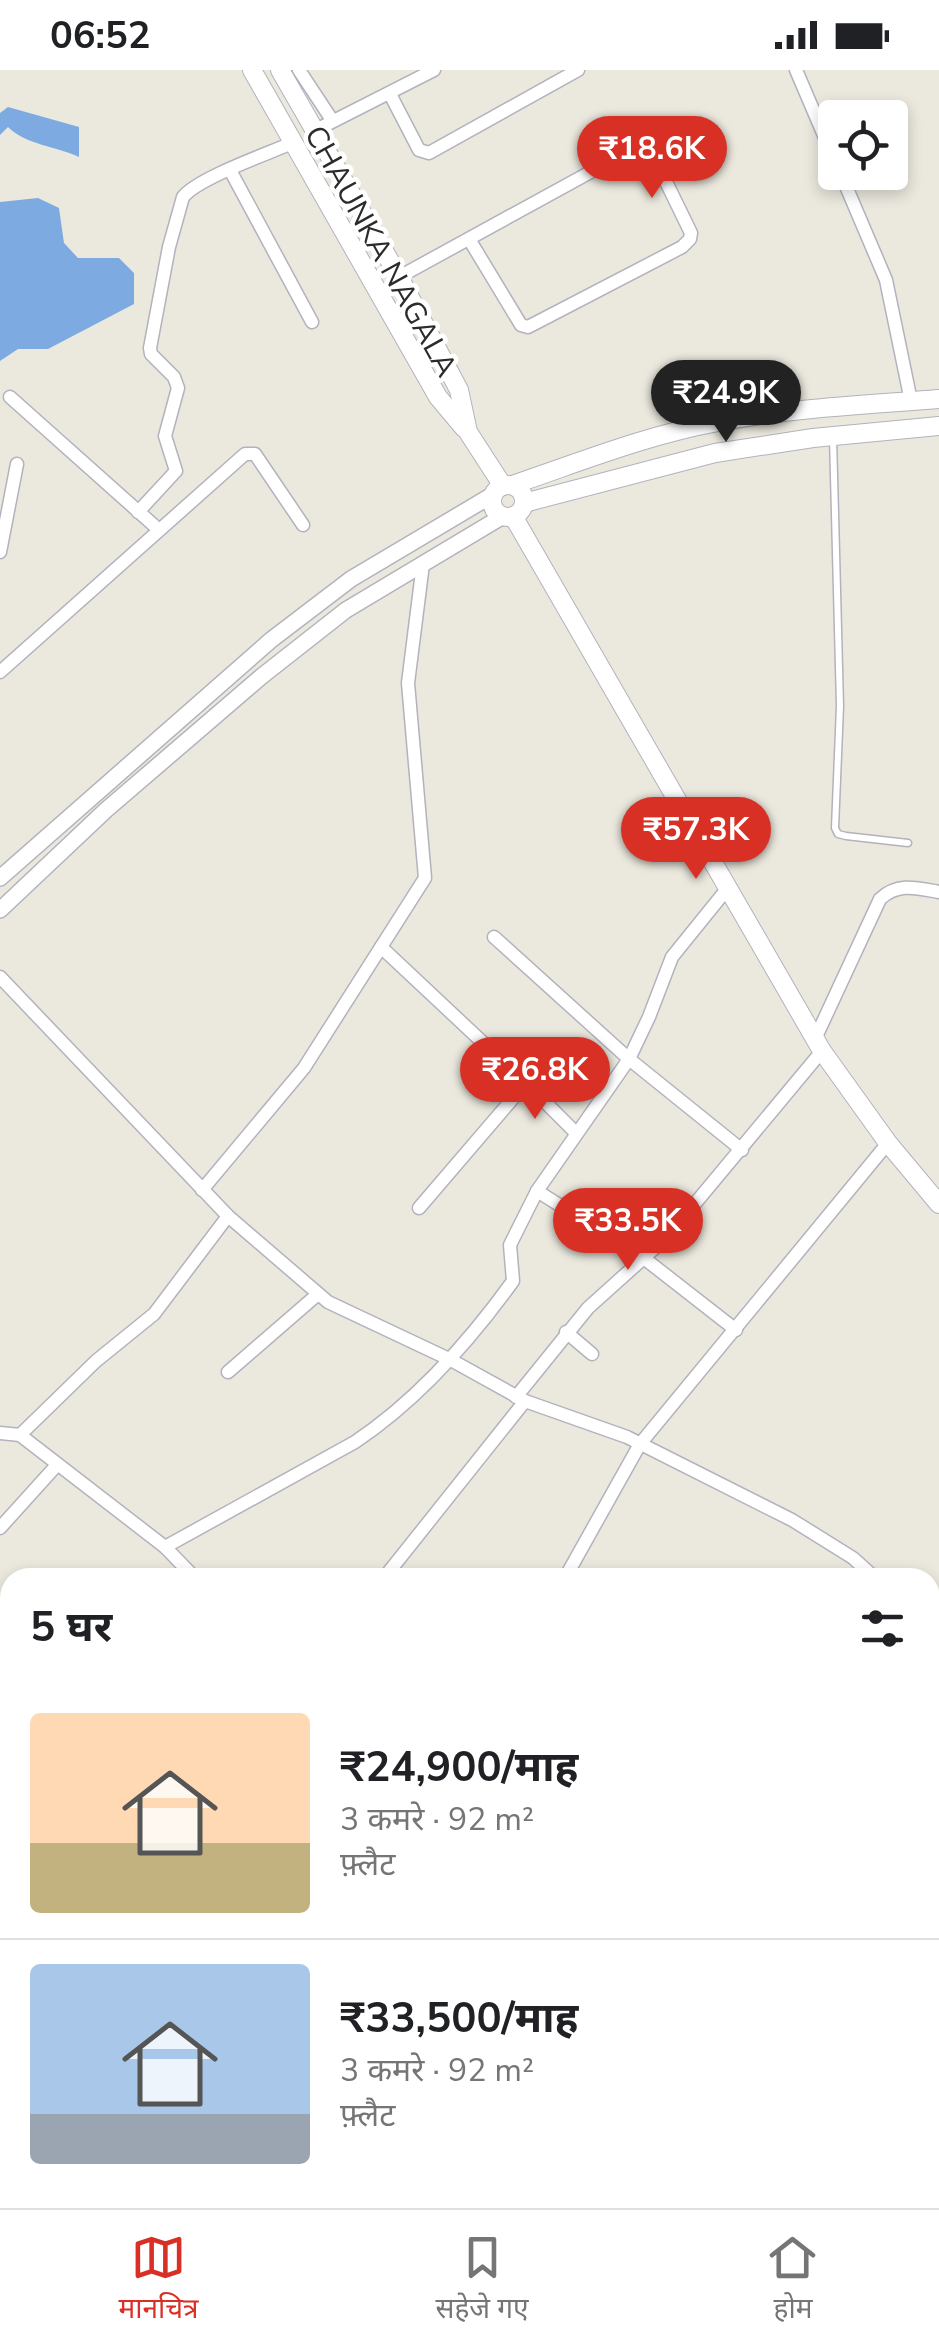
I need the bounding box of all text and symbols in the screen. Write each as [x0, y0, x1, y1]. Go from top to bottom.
text: 06:52 [50, 10, 151, 61]
map controls [818, 100, 908, 190]
button: locate [818, 100, 908, 190]
pin: ₹18.6K [571, 116, 733, 201]
street label: CHAUNKA NAGALA [294, 118, 467, 384]
text: ₹18.6K [599, 127, 705, 170]
pin: ₹24.9K [645, 360, 807, 445]
text: ₹24.9K [673, 371, 779, 414]
pin: ₹57.3K [615, 797, 777, 882]
text: ₹57.3K [643, 808, 749, 851]
pin: ₹26.8K [454, 1037, 616, 1122]
text: ₹26.8K [482, 1048, 588, 1091]
pin: ₹33.5K [547, 1188, 709, 1273]
text: ₹33.5K [575, 1199, 681, 1242]
text: 5 घर [30, 1599, 112, 1656]
icon: filters [855, 1601, 910, 1656]
text: ₹24,900/माह [340, 1739, 578, 1796]
icon: home [110, 1753, 230, 1873]
text: 3 कमरे · 92 m² [340, 1798, 534, 1841]
text: फ़्लैट [340, 1843, 395, 1886]
text: ₹33,500/माह [340, 1990, 578, 2047]
icon: home [110, 2004, 230, 2124]
text: 3 कमरे · 92 m² [340, 2049, 534, 2092]
text: फ़्लैट [340, 2094, 395, 2137]
tab: मानचित्र [118, 2230, 199, 2329]
tab: सहेजे गए [435, 2230, 529, 2329]
tab: होम [765, 2230, 820, 2329]

